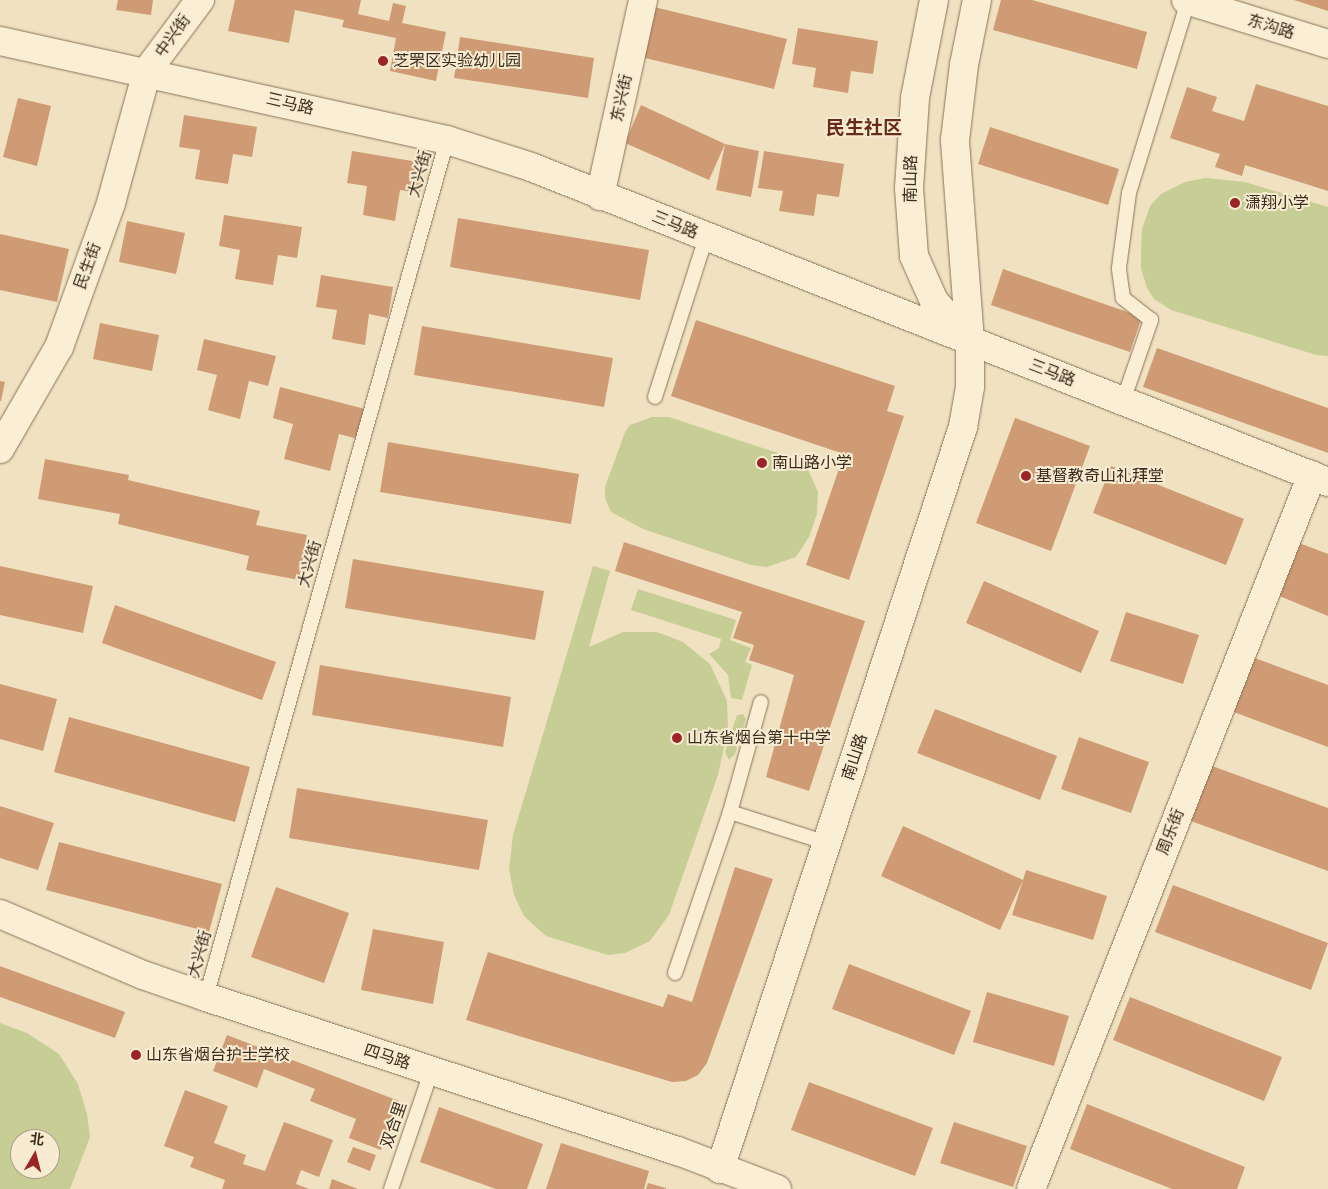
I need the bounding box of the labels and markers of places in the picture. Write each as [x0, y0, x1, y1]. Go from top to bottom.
place label: 芝罘区实验幼儿园 [393, 51, 521, 71]
marker: 芝罘区实验幼儿园 [377, 55, 389, 67]
place label: 潇翔小学 [1245, 193, 1309, 213]
marker: 潇翔小学 [1229, 197, 1241, 209]
place label: 南山路小学 [772, 453, 852, 473]
marker: 南山路小学 [756, 457, 768, 469]
place label: 基督教奇山礼拜堂 [1036, 466, 1164, 486]
marker: 基督教奇山礼拜堂 [1020, 470, 1032, 482]
place label: 山东省烟台第十中学 [687, 728, 831, 748]
marker: 山东省烟台第十中学 [671, 732, 683, 744]
place label: 山东省烟台护士学校 [146, 1045, 290, 1065]
marker: 山东省烟台护士学校 [130, 1049, 142, 1061]

